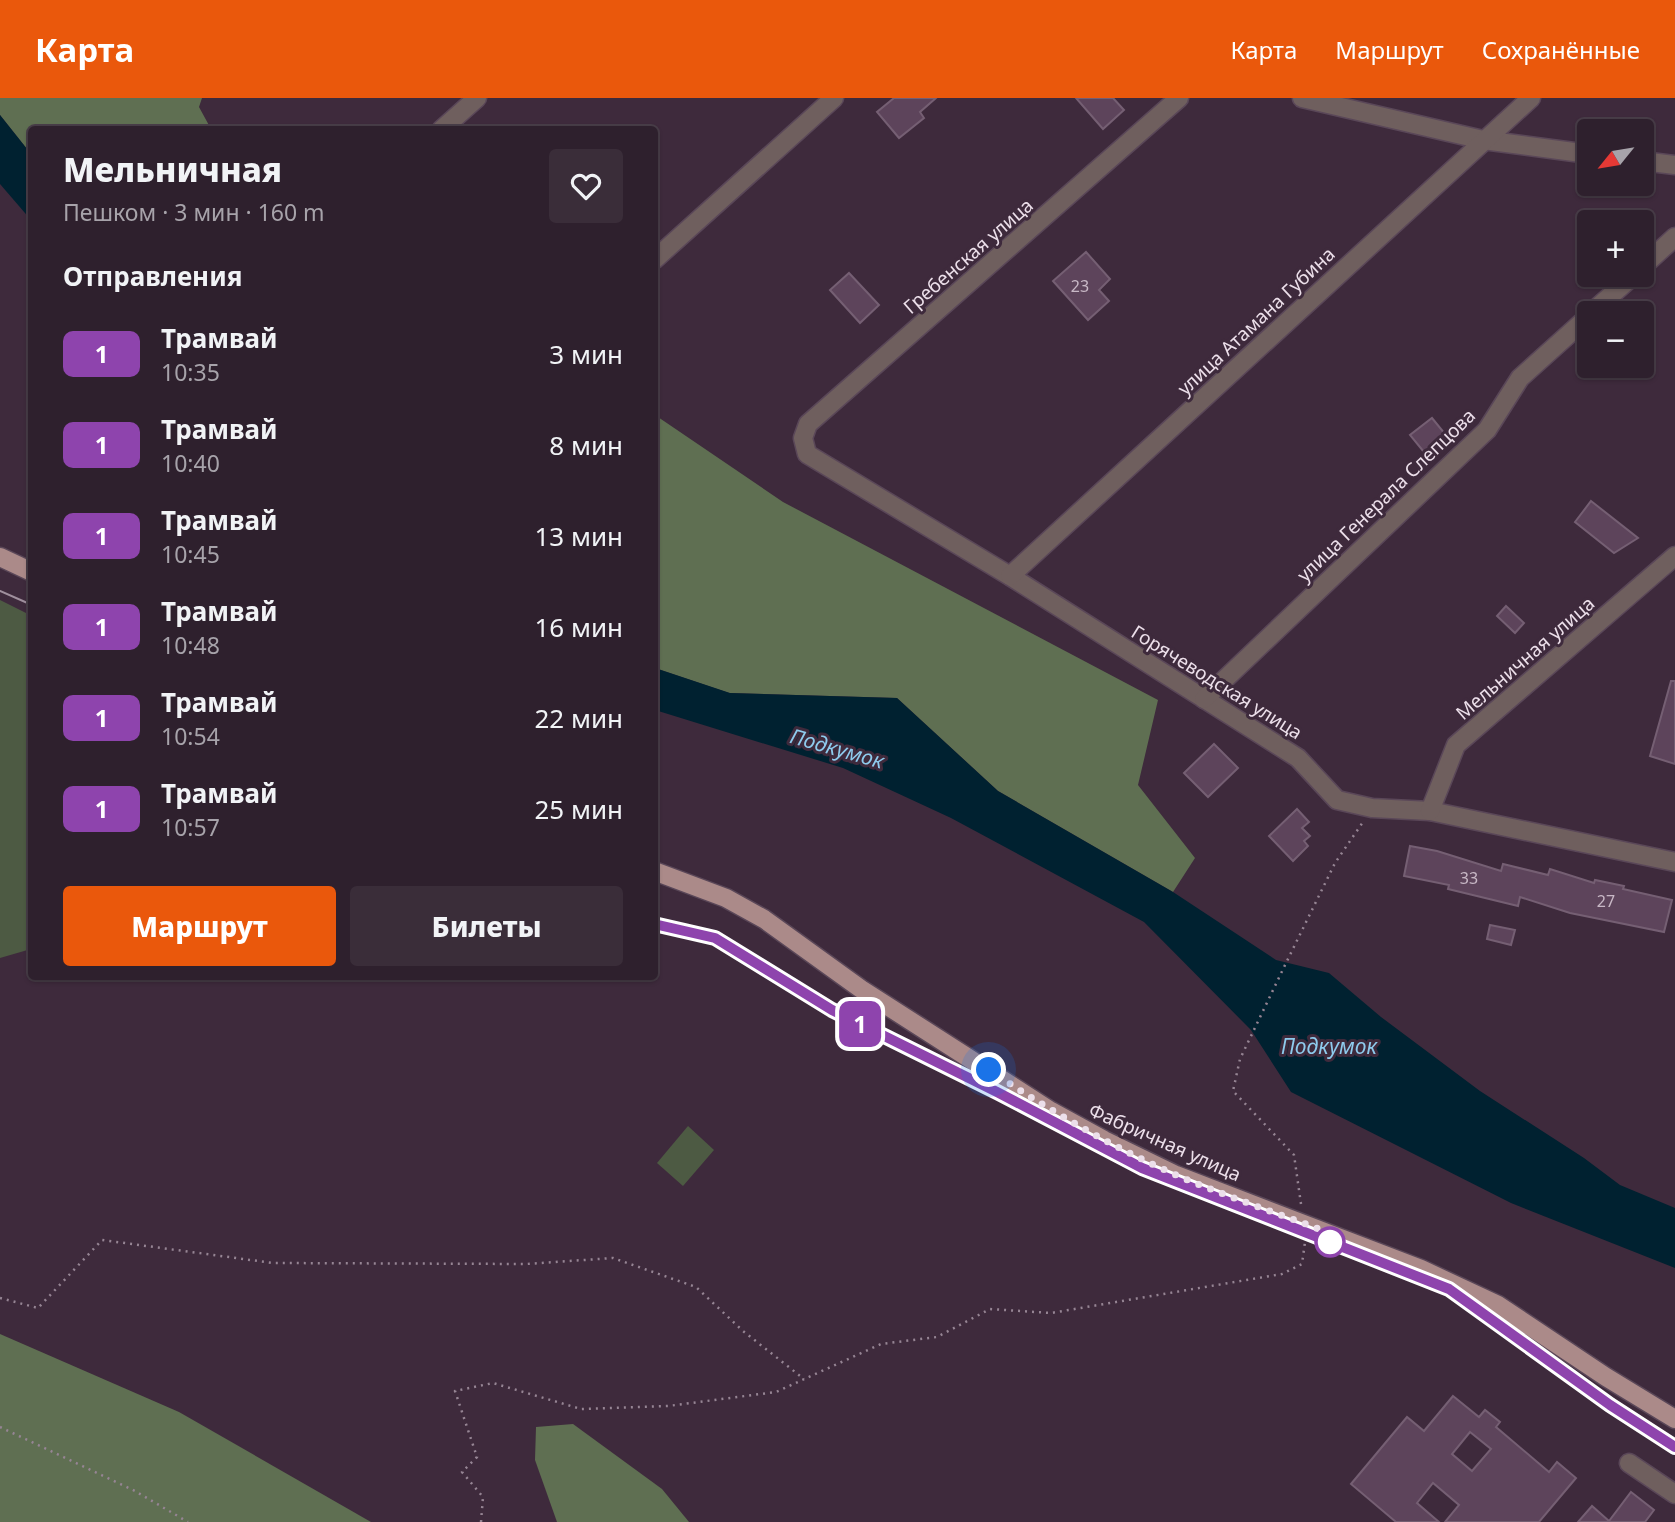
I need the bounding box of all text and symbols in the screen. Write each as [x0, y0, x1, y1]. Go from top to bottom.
text: Карта [35, 27, 134, 72]
text: Карта [1230, 33, 1297, 66]
text: Маршрут [1335, 33, 1444, 66]
text: Сохранённые [1482, 33, 1640, 66]
north arrow [1577, 119, 1654, 196]
map controls [1577, 119, 1654, 378]
text: Мельничная [63, 147, 282, 192]
button: heart [549, 149, 623, 223]
street label: Гребенская улица [898, 192, 1038, 320]
text: Пешком · 3 мин · 160 m [63, 196, 325, 228]
button: + [1577, 210, 1654, 287]
street label: улица Атамана Губина [1172, 241, 1340, 401]
text: Отправления [63, 258, 242, 294]
house number: 23 [1071, 275, 1089, 297]
button: − [1577, 301, 1654, 378]
text: Трамвай [161, 320, 278, 356]
text: 3 мин [549, 336, 623, 372]
text: 1 [95, 337, 108, 370]
text: 10:35 [161, 356, 220, 388]
street label: улица Генерала Слепцова [1291, 403, 1481, 587]
text: Трамвай [161, 411, 278, 447]
text: 8 мин [549, 427, 623, 463]
text: 1 [95, 428, 108, 461]
text: 10:40 [161, 447, 220, 479]
text: Трамвай [161, 502, 278, 538]
text: 13 мин [534, 518, 623, 554]
text: 1 [95, 519, 108, 552]
text: 10:45 [161, 538, 220, 570]
street label: Мельничная улица [1450, 590, 1600, 726]
text: Трамвай [161, 593, 278, 629]
text: 16 мин [534, 609, 623, 645]
text: 1 [95, 610, 108, 643]
street label: Горячеводская улица [1127, 619, 1307, 745]
text: 10:48 [161, 629, 220, 661]
text: Трамвай [161, 684, 278, 720]
text: 22 мин [534, 700, 623, 736]
text: 1 [95, 701, 108, 734]
text: 10:54 [161, 720, 220, 752]
water label: Подкумок [787, 721, 889, 775]
text: Трамвай [161, 775, 278, 811]
text: 25 мин [534, 791, 623, 827]
text: 1 [95, 792, 108, 825]
text: 10:57 [161, 811, 220, 843]
house number: 33 [1460, 867, 1478, 889]
button: Маршрут [63, 886, 336, 966]
button: Билеты [350, 886, 623, 966]
house number: 27 [1597, 890, 1615, 912]
line badge: 1 [837, 1001, 883, 1047]
text: 1 [853, 1007, 867, 1040]
water label: Подкумок [1281, 1032, 1379, 1060]
your location [971, 1052, 1006, 1087]
street label: Фабричная улица [1085, 1097, 1245, 1187]
unlabelled marker [1315, 1227, 1345, 1257]

